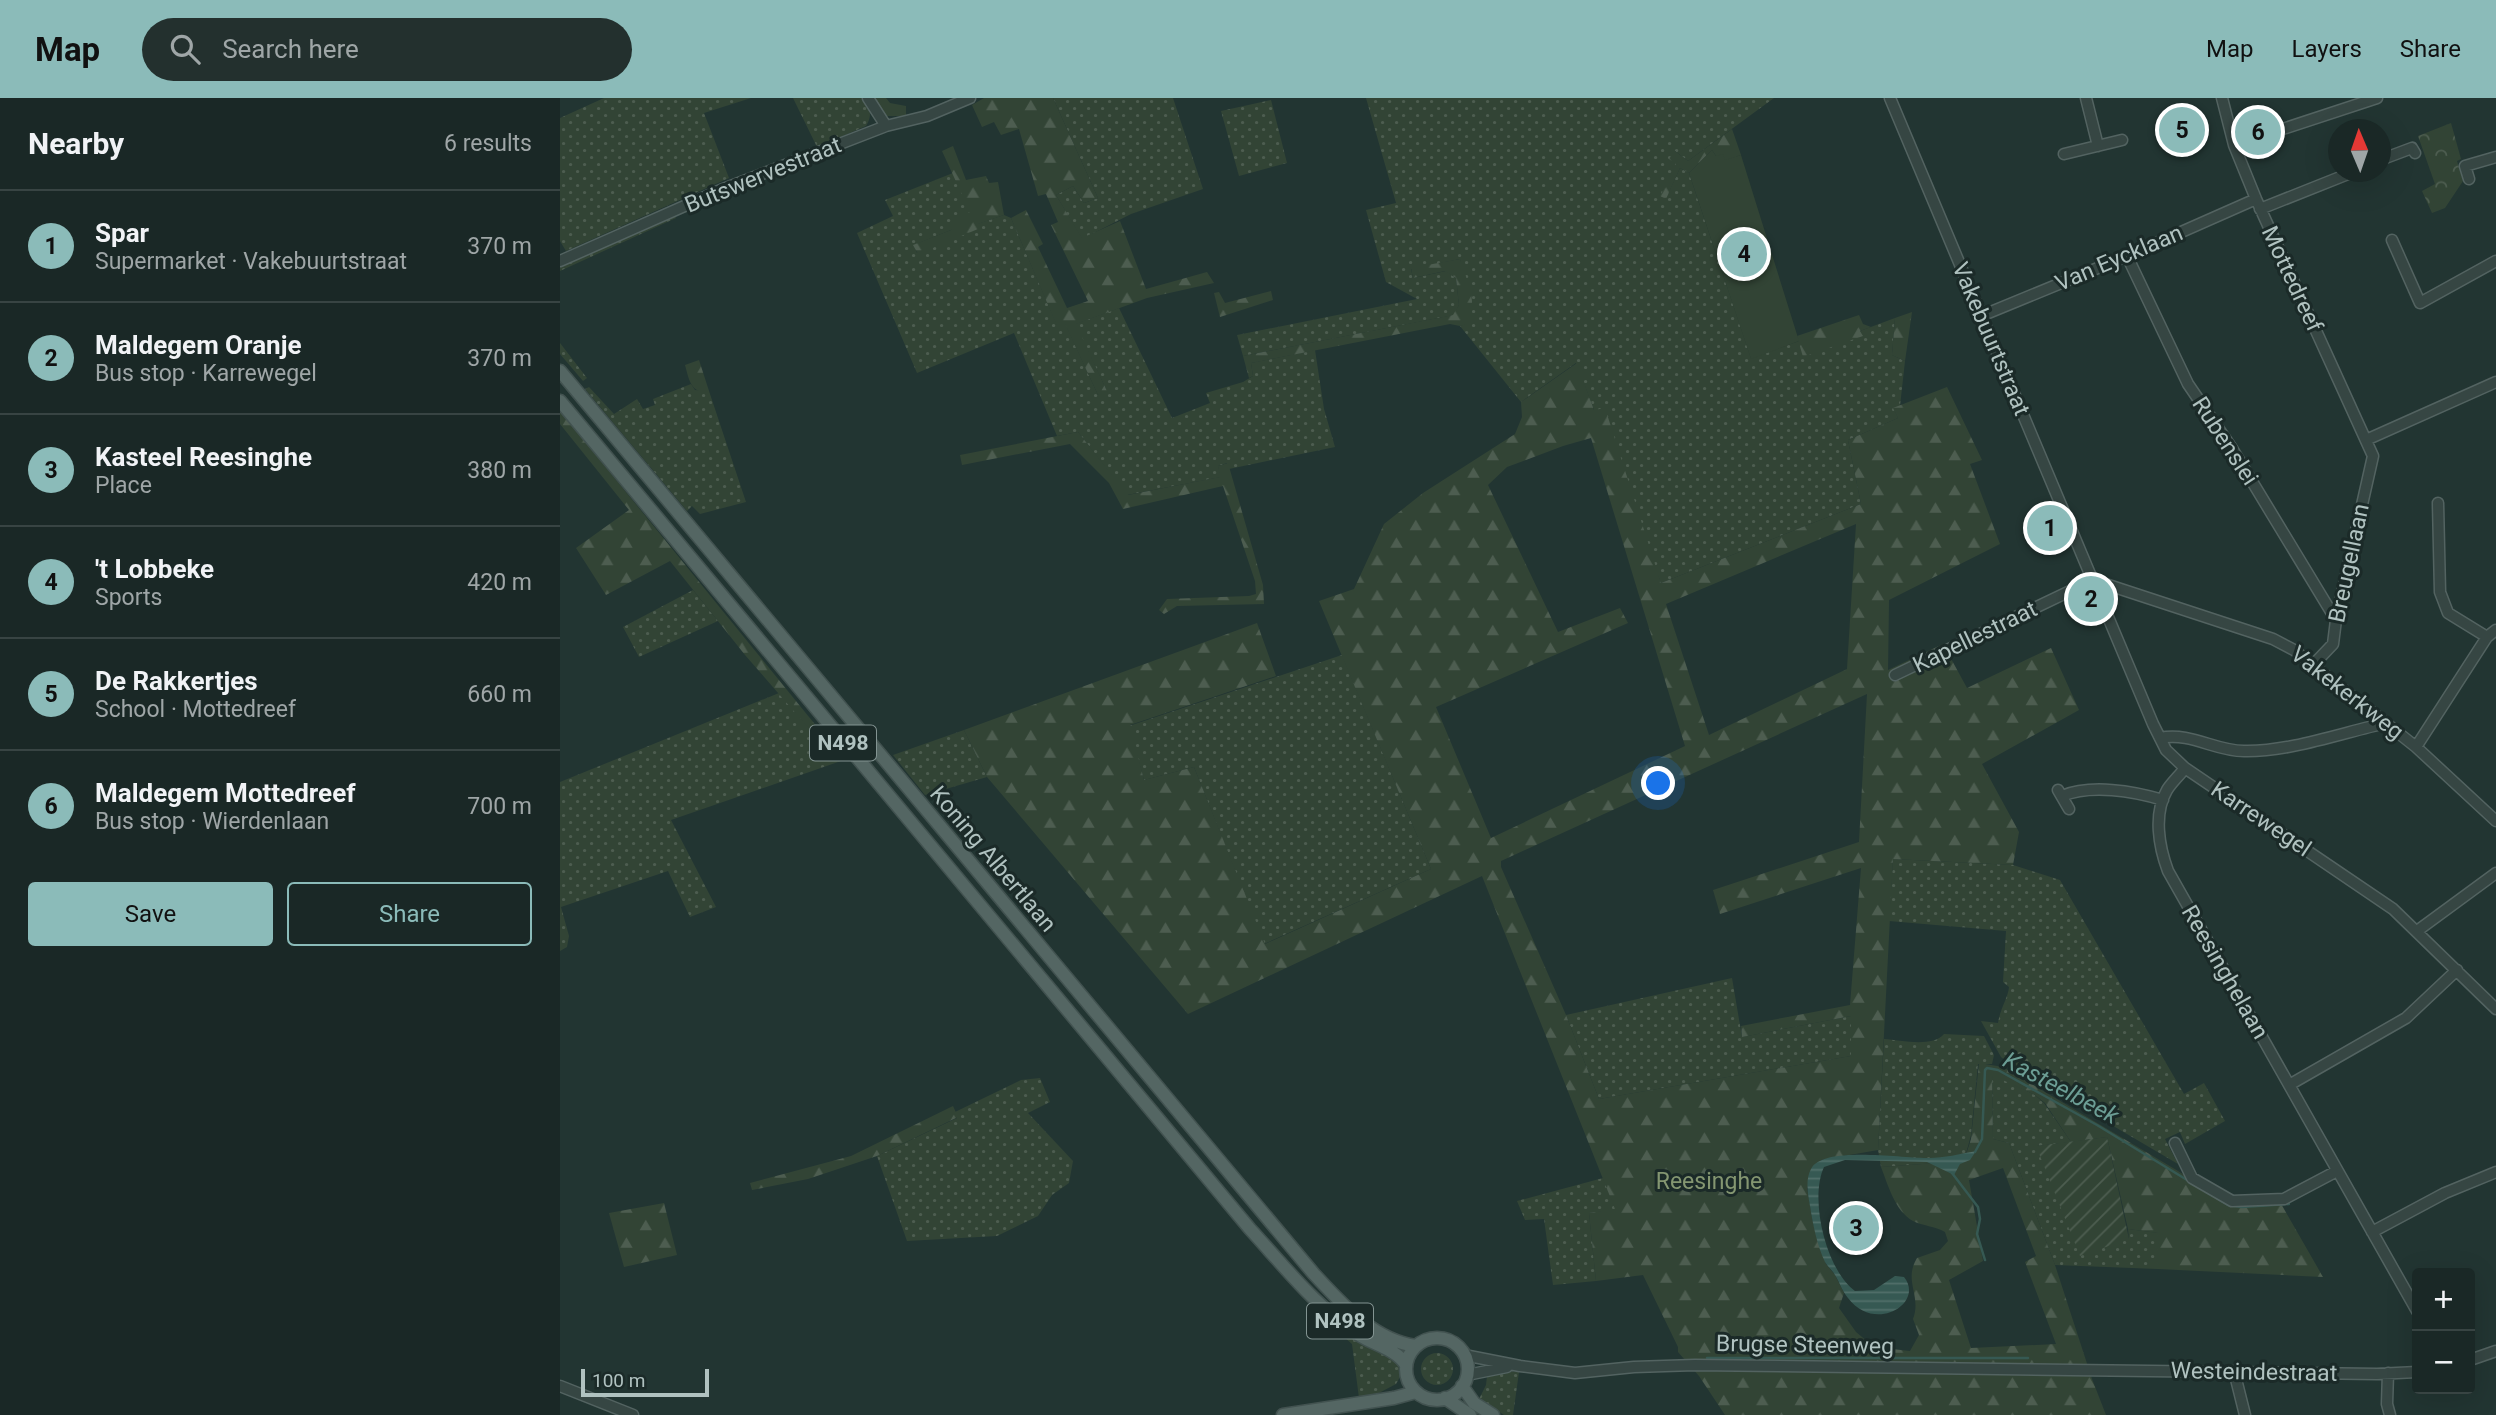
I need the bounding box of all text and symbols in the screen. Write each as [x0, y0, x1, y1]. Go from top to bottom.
search box [142, 18, 632, 81]
text: Map [35, 30, 100, 69]
icon: search [166, 30, 204, 68]
text: Search here [222, 34, 359, 64]
text: Map [2206, 35, 2254, 63]
text: Layers [2292, 35, 2362, 63]
text: Share [2400, 35, 2461, 63]
pin: 5 [2159, 104, 2205, 156]
pin: 6 [2235, 106, 2281, 158]
north arrow [2328, 119, 2391, 182]
text: Nearby [28, 126, 124, 161]
text: 6 results [444, 130, 532, 157]
street label: Butswervestraat [681, 131, 845, 219]
text: Spar [95, 218, 149, 248]
street label: Van Eycklaan [2051, 219, 2187, 297]
street label: Mottedreef [2256, 222, 2329, 337]
pin: 4 [1721, 228, 1767, 280]
text: 1 [44, 233, 58, 260]
text: 370 m [467, 233, 532, 260]
text: Supermarket · Vakebuurtstraat [95, 248, 407, 275]
street label: Vakebuurtstraat [1947, 258, 2035, 420]
text: Maldegem Oranje [95, 330, 301, 360]
text: 2 [44, 345, 58, 372]
text: 370 m [467, 345, 532, 372]
text: Bus stop · Karrewegel [95, 360, 317, 387]
street label: Rubenslei [2186, 392, 2264, 490]
text: Kasteel Reesinghe [95, 442, 312, 472]
text: 3 [44, 457, 58, 484]
text: 380 m [467, 457, 532, 484]
text: Place [95, 472, 152, 499]
street label: Breugellaan [2323, 501, 2375, 625]
pin: 1 [2027, 502, 2073, 554]
text: 't Lobbeke [95, 554, 214, 584]
text: 4 [44, 569, 58, 596]
text: 420 m [467, 569, 532, 596]
pin: 2 [2068, 573, 2114, 625]
text: Sports [95, 584, 162, 611]
street label: Kapellestraat [1909, 595, 2041, 679]
street label: Vakekerkweg [2285, 641, 2409, 745]
text: De Rakkertjes [95, 666, 258, 696]
text: 5 [44, 681, 58, 708]
text: 660 m [467, 681, 532, 708]
text: School · Mottedreef [95, 696, 296, 723]
road number: N498 [810, 726, 876, 760]
your location [1641, 766, 1675, 800]
street label: Karrewegel [2206, 776, 2316, 862]
text: Maldegem Mottedreef [95, 778, 356, 808]
street label: Koning Albertlaan [924, 781, 1062, 937]
text: 6 [44, 793, 58, 820]
text: 700 m [467, 793, 532, 820]
text: Bus stop · Wierdenlaan [95, 808, 329, 835]
button: Save [28, 882, 273, 946]
button: Share [287, 882, 532, 946]
street label: Reesinghelaan [2176, 900, 2274, 1044]
water label: Kasteelbeek [1998, 1046, 2125, 1131]
park label: Reesinghe [1656, 1168, 1762, 1195]
pin: 3 [1833, 1202, 1879, 1254]
map controls [2412, 1268, 2475, 1394]
button: + [2412, 1268, 2475, 1331]
road number: N498 [1307, 1304, 1373, 1338]
street label: Brugse Steenweg [1716, 1330, 1894, 1360]
button: − [2412, 1331, 2475, 1394]
street label: Westeindestraat [2170, 1357, 2338, 1387]
scale bar [581, 1366, 709, 1398]
text: 100 m [592, 1369, 645, 1392]

